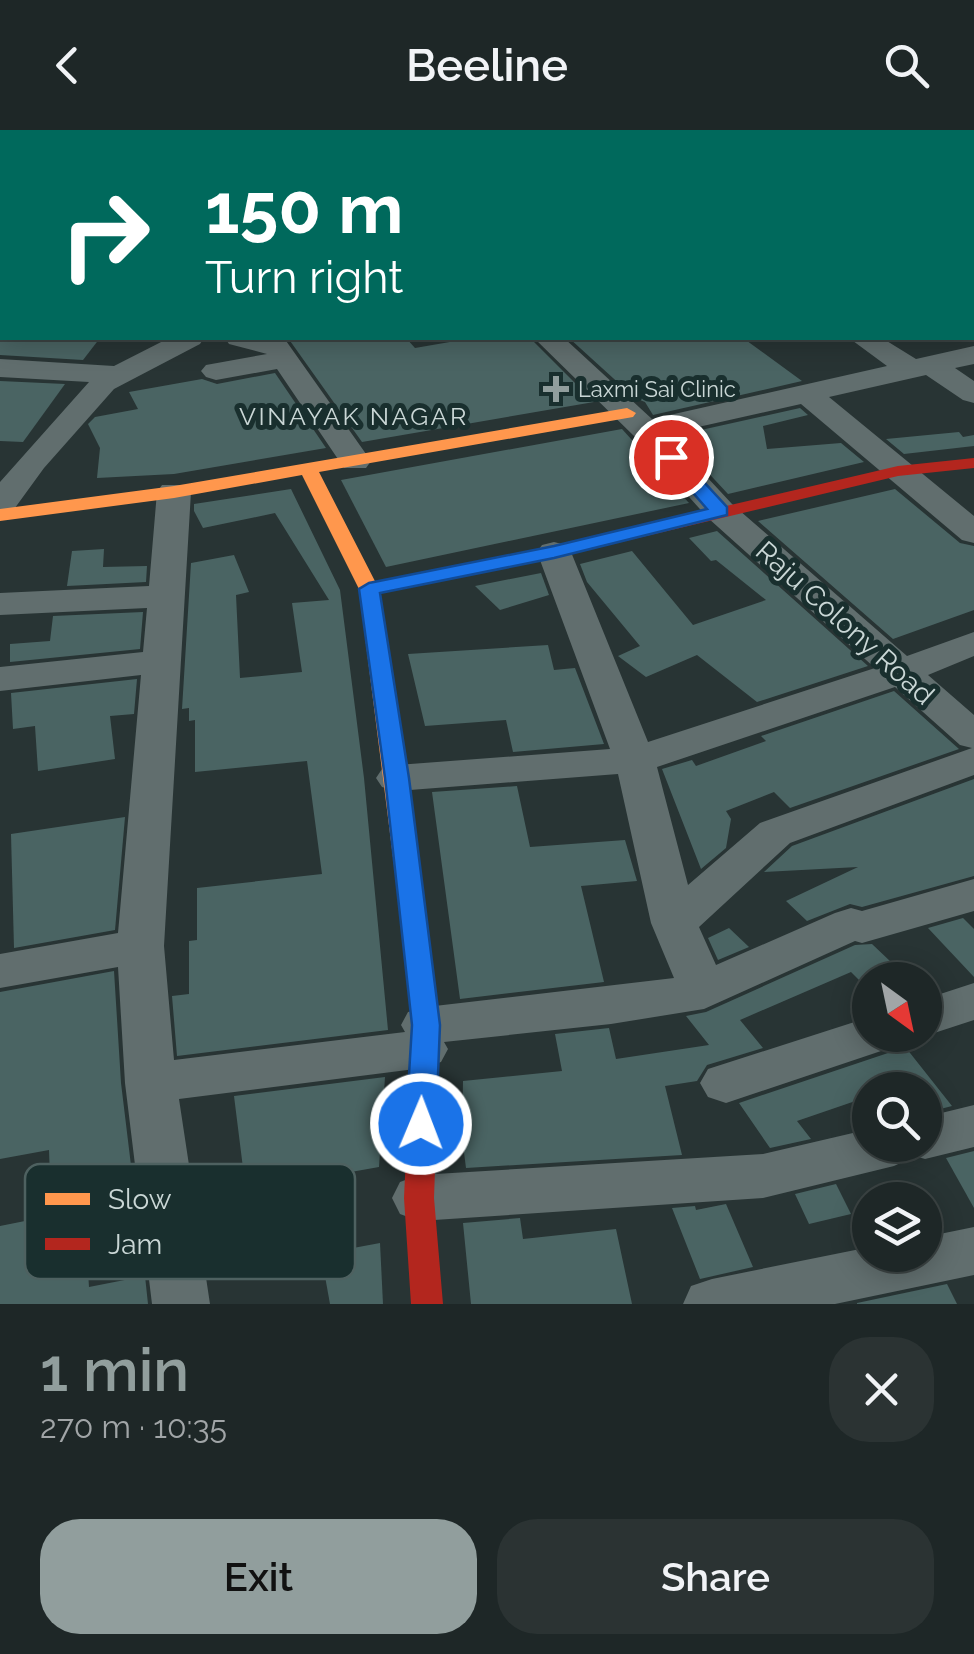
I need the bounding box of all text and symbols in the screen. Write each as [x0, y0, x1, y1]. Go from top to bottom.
icon: back [40, 38, 95, 93]
icon: search [879, 38, 934, 93]
text: Beeline [406, 39, 568, 92]
text: 150 m [205, 167, 403, 249]
icon: right [40, 170, 170, 300]
text: Turn right [205, 251, 403, 304]
marker: Laxmi Sai Clinic [543, 376, 569, 402]
place label: Laxmi Sai Clinic [578, 376, 736, 402]
district label: VINAYAK NAGAR [239, 401, 469, 431]
pin [629, 415, 714, 500]
icon: arrive [644, 430, 699, 485]
street label: Raju Colony Road [749, 534, 941, 712]
north arrow [852, 962, 942, 1052]
map controls [852, 962, 942, 1272]
position arrow [369, 1072, 473, 1176]
button: search [852, 1072, 942, 1162]
legend [25, 1164, 355, 1279]
button: layers [852, 1182, 942, 1272]
text: Slow [108, 1183, 172, 1216]
text: Jam [108, 1228, 162, 1261]
text: 1 min [40, 1335, 189, 1405]
button: close [829, 1337, 934, 1442]
text: 270 m · 10:35 [40, 1408, 227, 1445]
button: Exit [40, 1519, 477, 1634]
button: Share [497, 1519, 934, 1634]

